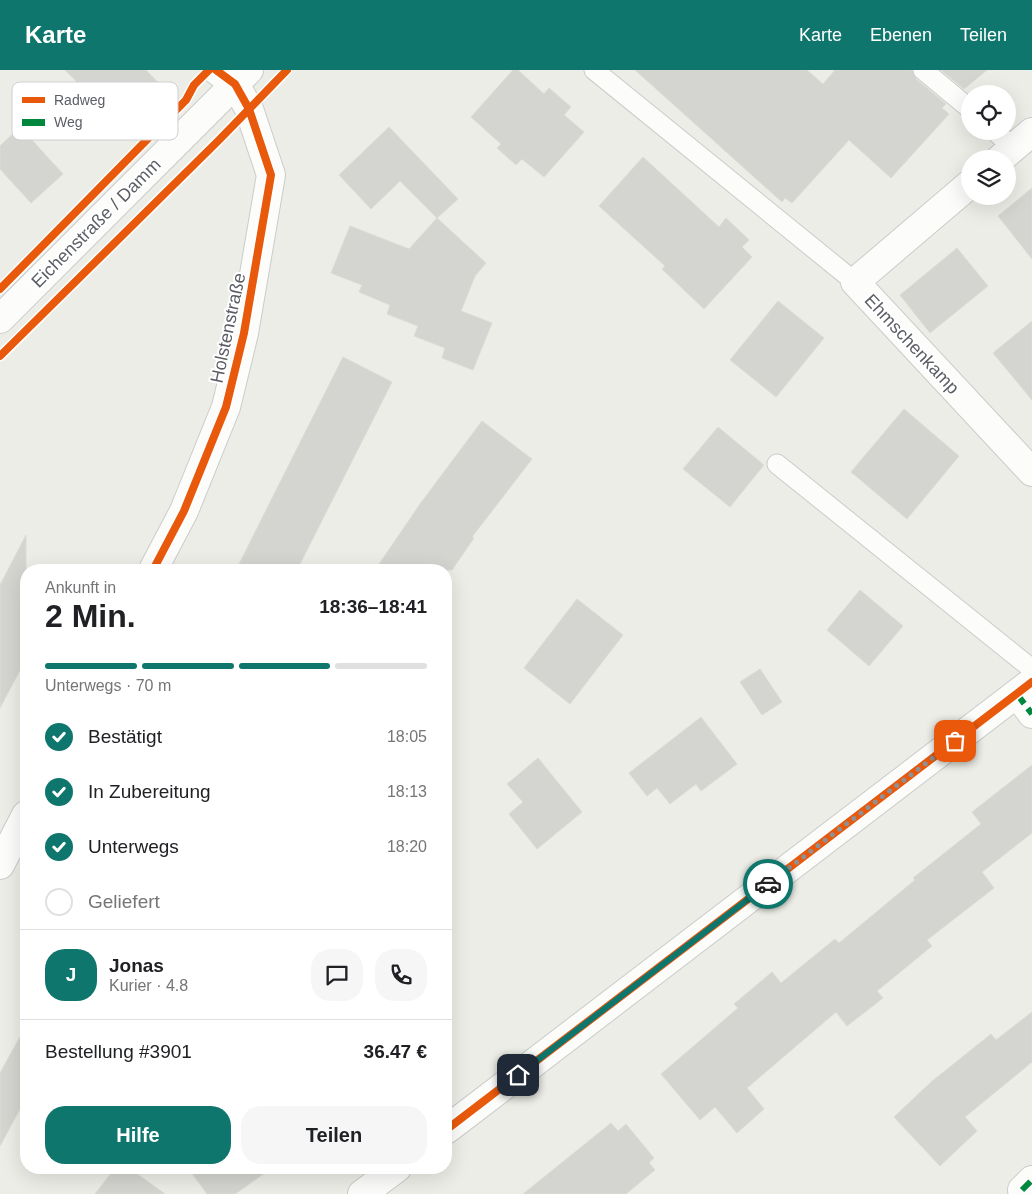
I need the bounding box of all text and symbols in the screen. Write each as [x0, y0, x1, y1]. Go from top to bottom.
text: Karte [25, 21, 86, 48]
text: Karte [799, 25, 842, 45]
text: Ebenen [870, 25, 932, 45]
text: Teilen [960, 25, 1007, 45]
legend [12, 82, 178, 140]
map controls [961, 85, 1016, 205]
button: locate [961, 85, 1016, 140]
text: Radweg [54, 92, 105, 108]
text: Weg [54, 114, 83, 130]
button: layers [961, 150, 1016, 205]
street label: Eichenstraße / Damm [27, 154, 165, 292]
street label: Holstenstraße [207, 271, 249, 385]
street label: Ehmschenkamp [861, 290, 963, 398]
text: Ankunft in [45, 579, 116, 596]
text: 18:36–18:41 [319, 596, 427, 617]
text: 2 Min. [45, 598, 136, 634]
text: Unterwegs · 70 m [45, 677, 171, 694]
pin [934, 720, 976, 762]
icon: check [45, 723, 73, 751]
text: Bestätigt [88, 726, 162, 747]
icon: bag [941, 727, 969, 755]
text: 18:05 [387, 728, 427, 745]
icon: check [45, 778, 73, 806]
text: In Zubereitung [88, 781, 211, 802]
text: 18:13 [387, 783, 427, 800]
icon: check [45, 833, 73, 861]
text: Unterwegs [88, 836, 179, 857]
text: 18:20 [387, 838, 427, 855]
courier [743, 859, 793, 909]
icon: car [754, 870, 782, 898]
text: Geliefert [88, 891, 160, 912]
button: chat [311, 949, 363, 1001]
button: phone [375, 949, 427, 1001]
text: Jonas [109, 955, 164, 976]
text: J [66, 964, 76, 985]
text: Kurier · 4.8 [109, 977, 188, 994]
text: Bestellung #3901 [45, 1041, 192, 1062]
text: 36.47 € [364, 1041, 427, 1062]
pin [497, 1054, 539, 1096]
icon: home [504, 1061, 532, 1089]
button: Hilfe [45, 1106, 231, 1164]
button: Teilen [241, 1106, 427, 1164]

